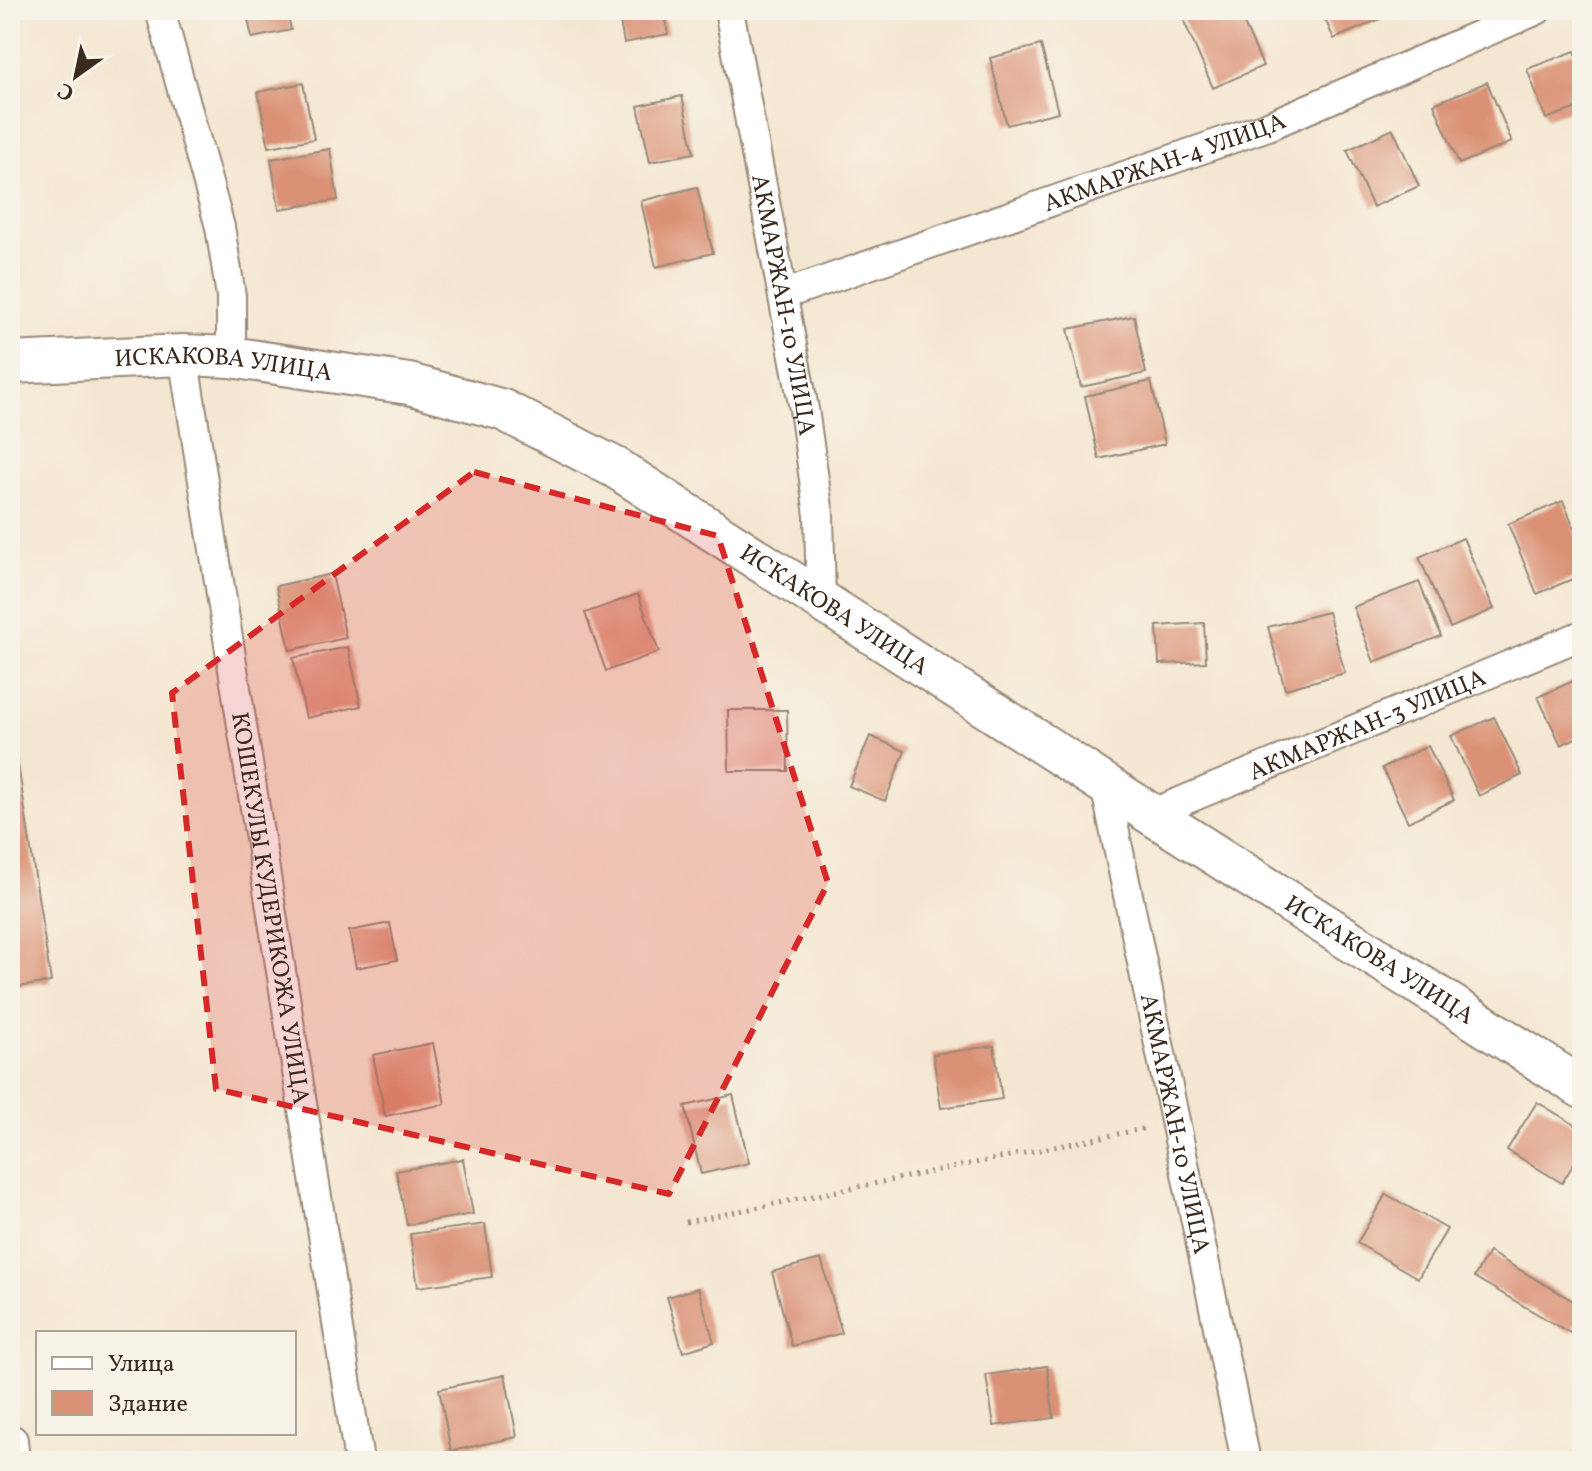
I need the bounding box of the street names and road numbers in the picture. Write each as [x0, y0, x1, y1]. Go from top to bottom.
street label: АКМАРЖАН-4 УЛИЦА [1039, 105, 1292, 222]
street label: АКМАРЖАН-10 УЛИЦА [741, 172, 823, 438]
street label: ИСКАКОВА УЛИЦА [114, 340, 334, 391]
street label: ИСКАКОВА УЛИЦА [732, 537, 935, 685]
street label: АКМАРЖАН-3 УЛИЦА [1244, 662, 1492, 790]
street label: КОШЕКУЛЫ КУДЕРИКОЖА УЛИЦА [221, 710, 317, 1107]
street label: ИСКАКОВА УЛИЦА [1277, 888, 1480, 1034]
street label: АКМАРЖАН-10 УЛИЦА [1130, 991, 1217, 1257]

